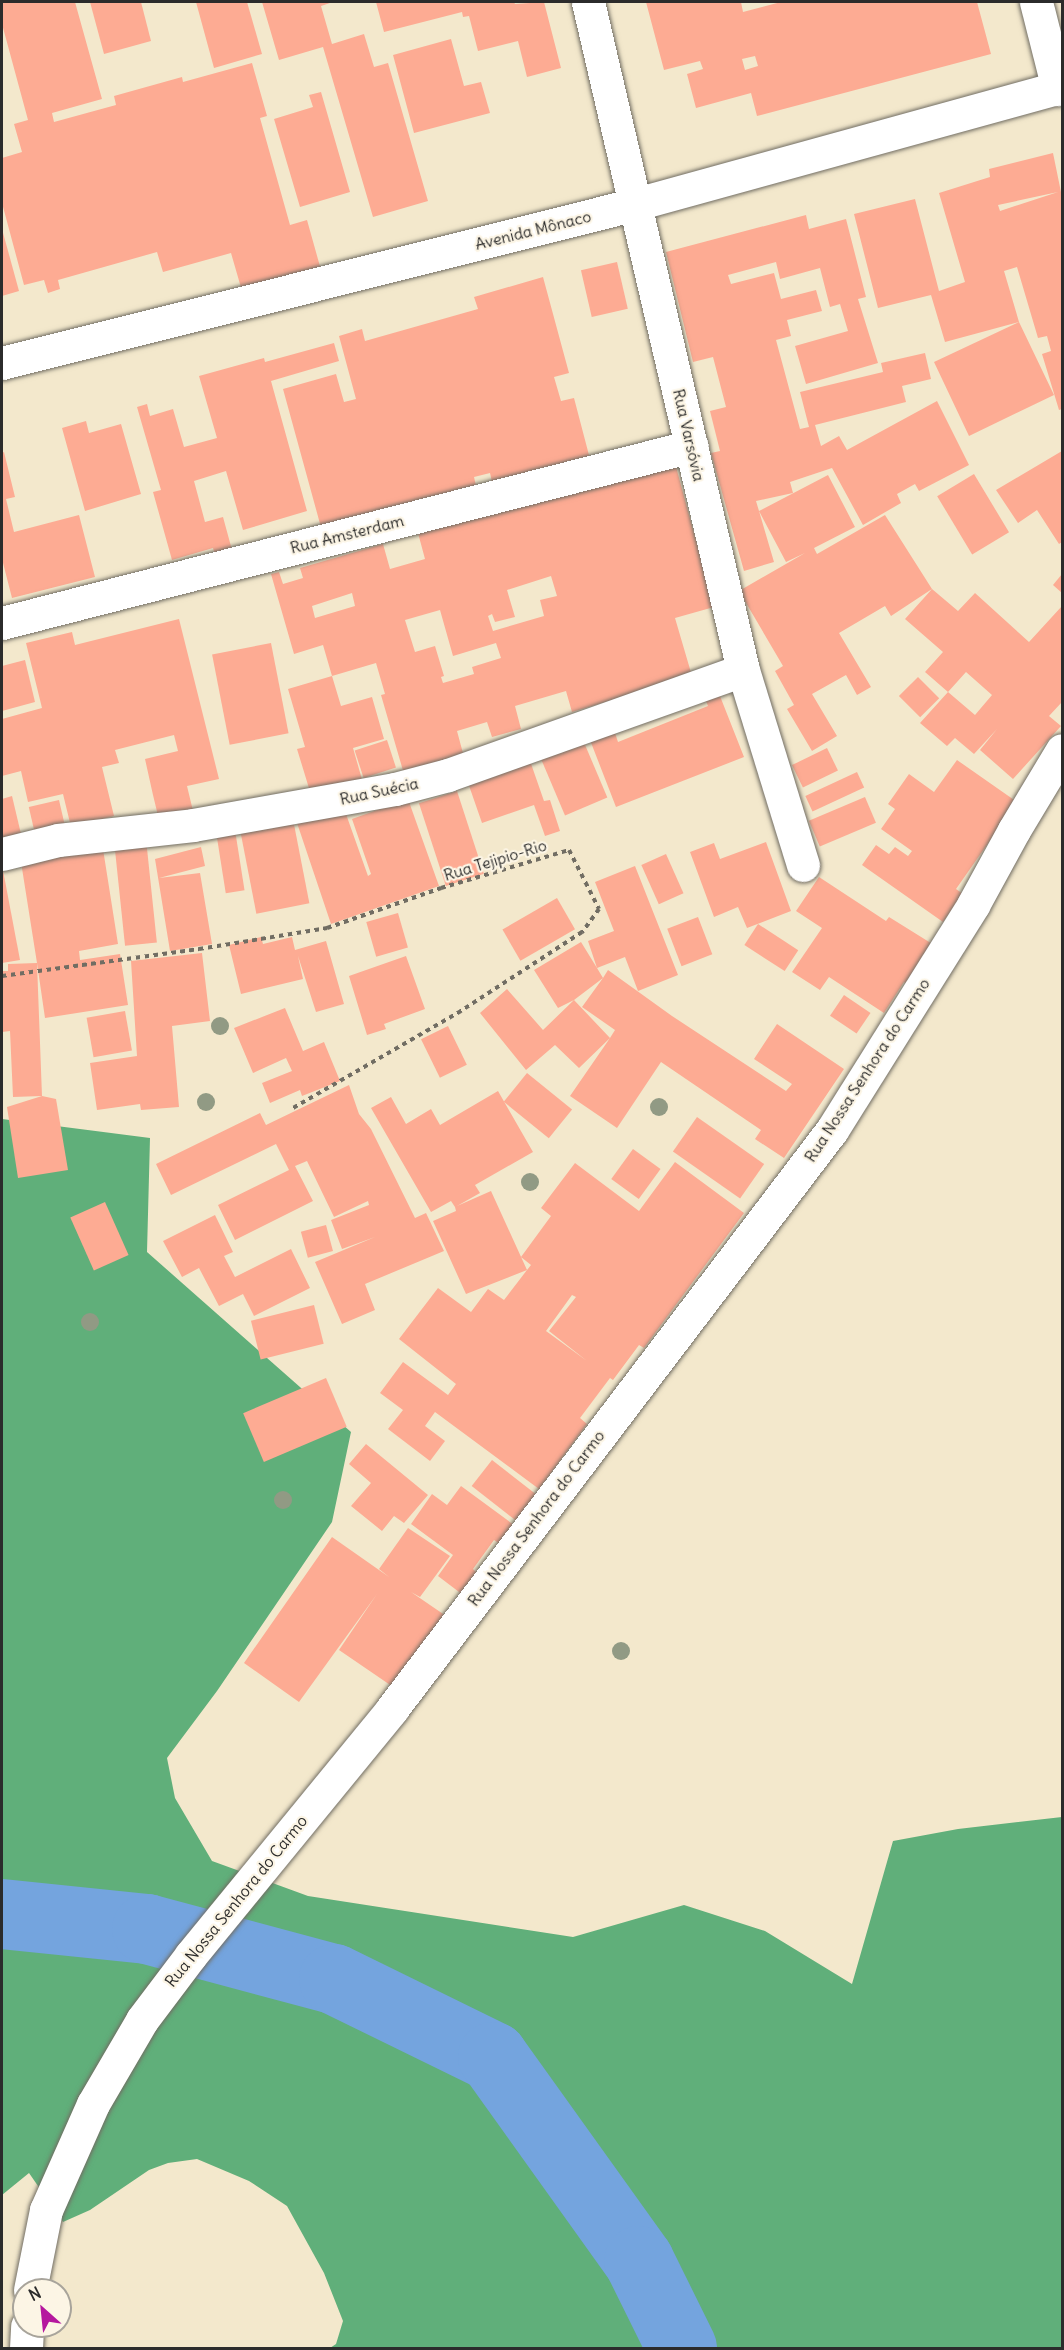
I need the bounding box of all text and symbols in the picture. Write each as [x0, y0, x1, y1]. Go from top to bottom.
street label: Avenida Mônaco [473, 206, 593, 254]
street label: Rua Varsóvia [669, 387, 709, 483]
street label: Rua Amsterdam [288, 511, 406, 557]
street label: Rua Suécia [338, 773, 420, 809]
street label: Rua Tejipio-Rio [441, 835, 549, 885]
street label: Rua Nossa Senhora do Carmo [800, 974, 934, 1166]
street label: Rua Nossa Senhora do Carmo [464, 1426, 608, 1610]
street label: Rua Nossa Senhora do Carmo [161, 1811, 311, 1991]
north arrow [12, 2278, 72, 2338]
text: N [25, 2282, 44, 2305]

